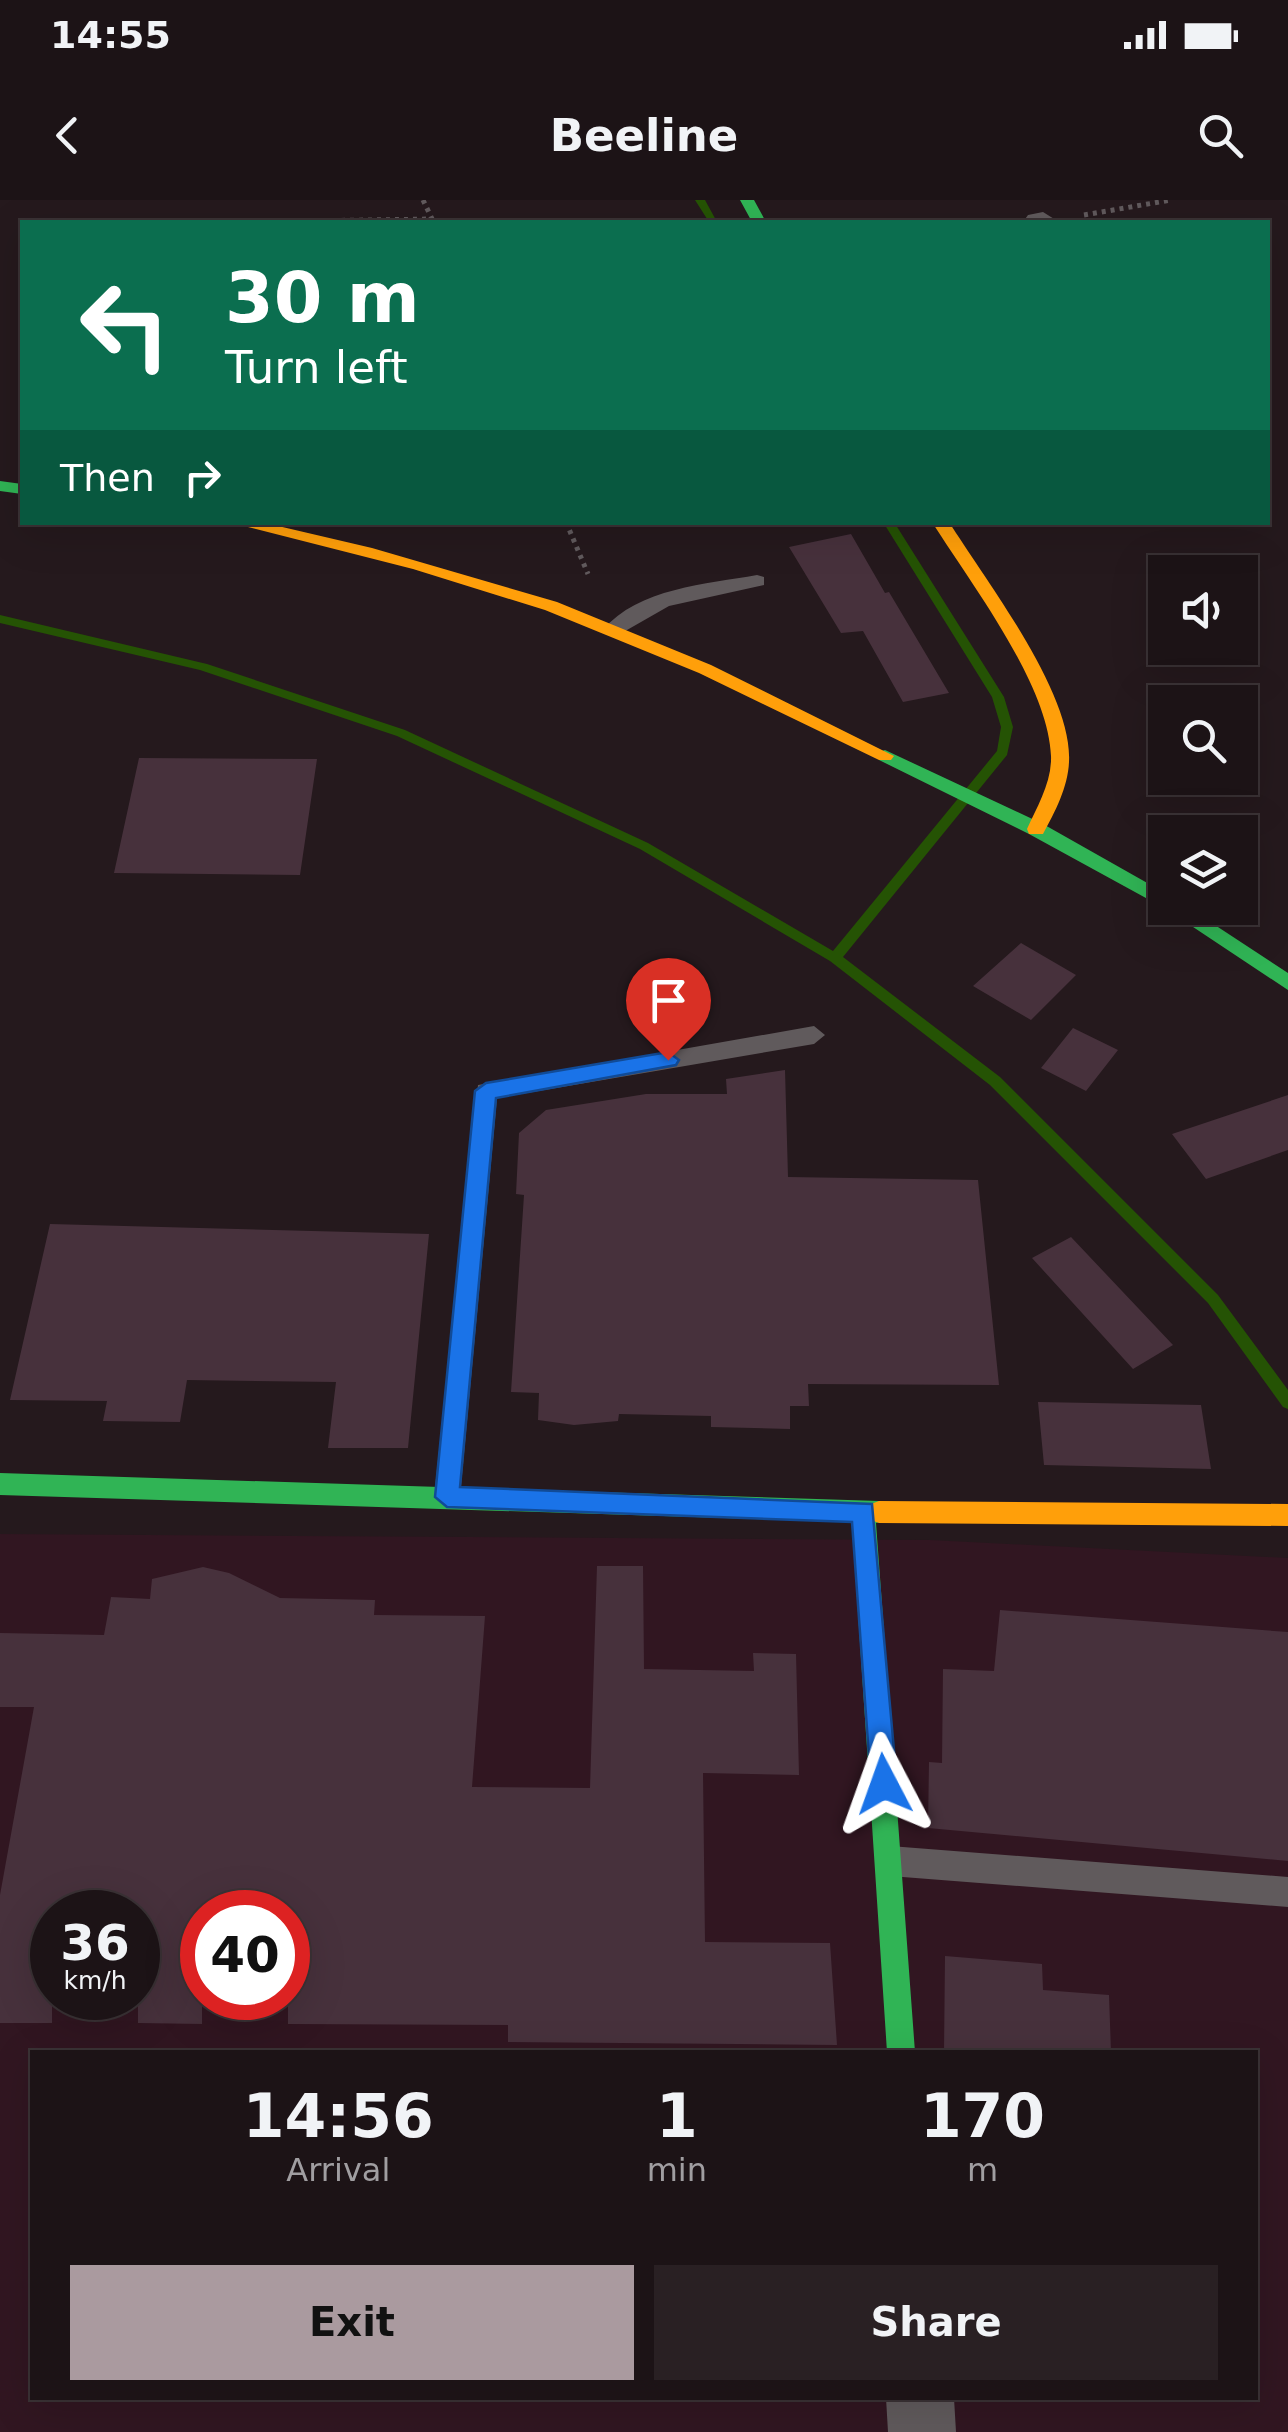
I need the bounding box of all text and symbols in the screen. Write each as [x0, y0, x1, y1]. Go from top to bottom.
text: 14:55 [50, 13, 171, 57]
icon: back [40, 108, 95, 163]
icon: search [1193, 108, 1248, 163]
text: Beeline [550, 109, 738, 162]
text: 30 m [225, 257, 420, 339]
icon: left [60, 260, 190, 390]
text: Turn left [225, 341, 408, 394]
icon: right [175, 450, 230, 505]
text: Then [60, 456, 155, 500]
map controls [1148, 555, 1258, 925]
button: sound [1148, 555, 1258, 665]
button: search [1148, 685, 1258, 795]
button: layers [1148, 815, 1258, 925]
pin [626, 958, 711, 1061]
icon: arrive [641, 973, 696, 1028]
position arrow [832, 1732, 936, 1836]
speed limit sign: 40 [180, 1890, 310, 2020]
text: 36 [60, 1914, 130, 1972]
text: km/h [63, 1966, 127, 1995]
text: 14:56 [243, 2081, 434, 2151]
text: 1 [656, 2081, 698, 2151]
text: 170 [920, 2081, 1045, 2151]
text: Arrival [286, 2151, 390, 2189]
text: min [647, 2151, 707, 2189]
text: m [967, 2151, 998, 2189]
button: Exit [70, 2265, 634, 2380]
button: Share [654, 2265, 1218, 2380]

